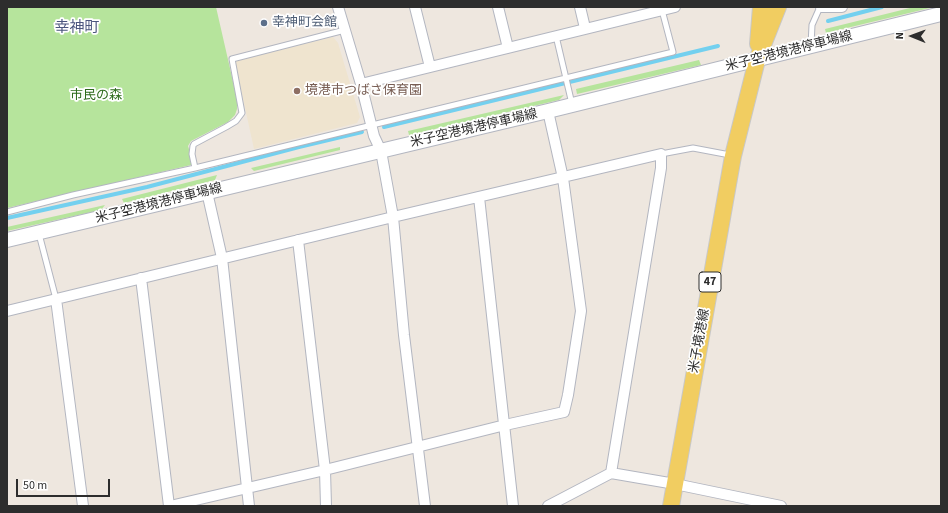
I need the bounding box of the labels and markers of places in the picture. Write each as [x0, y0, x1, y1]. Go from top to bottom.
place label: 幸神町会館 [272, 15, 337, 31]
marker: 幸神町会館 [259, 18, 269, 28]
place label: 境港市つばさ保育園 [305, 83, 422, 99]
marker: 境港市つばさ保育園 [292, 86, 302, 96]

